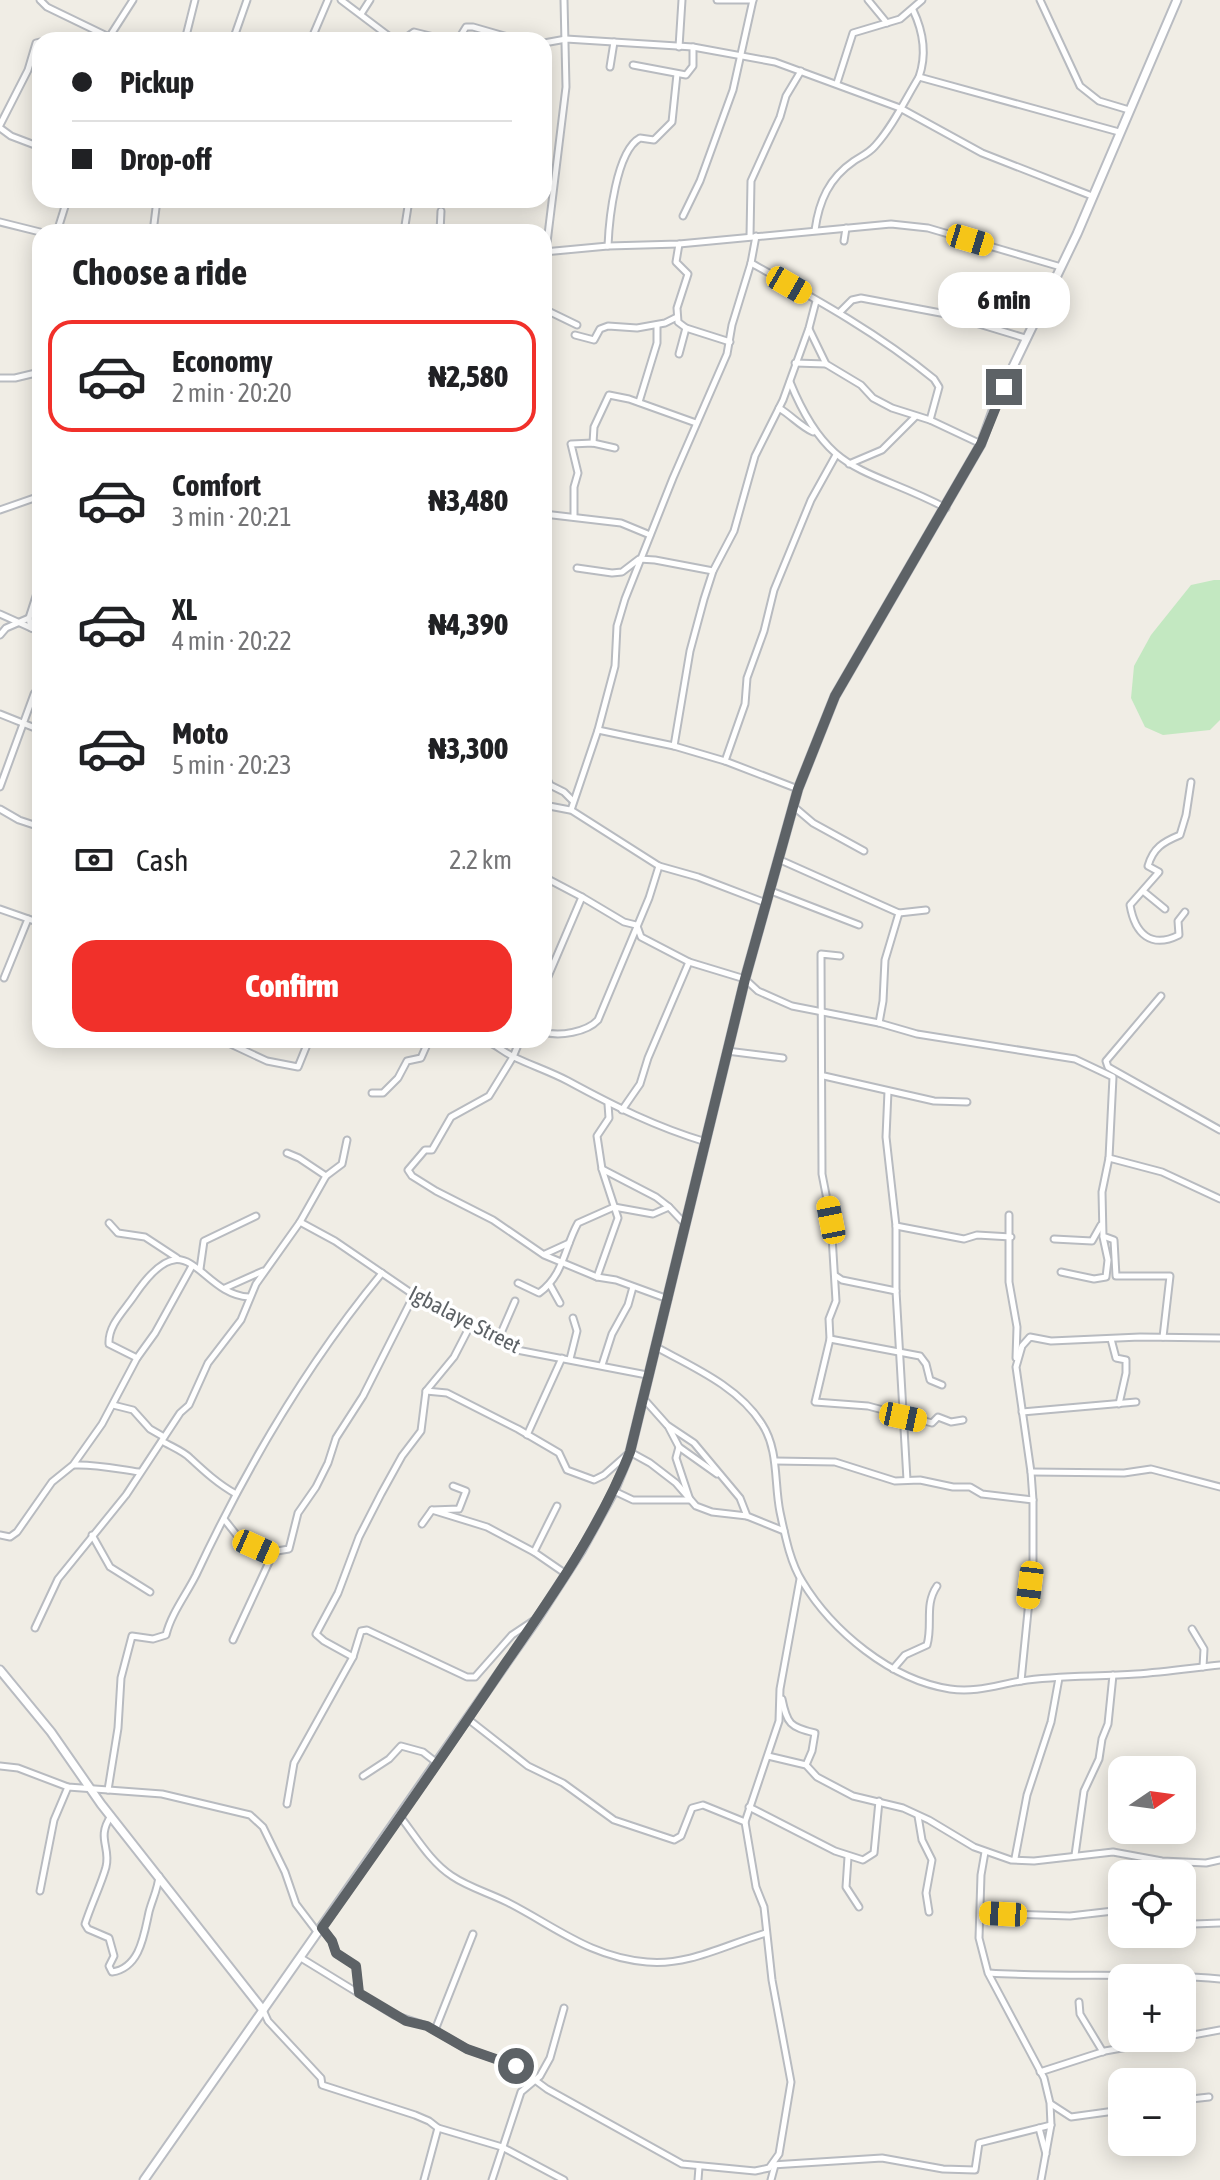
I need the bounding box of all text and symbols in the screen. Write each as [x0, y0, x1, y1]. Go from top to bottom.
text: Pickup [120, 65, 194, 99]
text: Drop-off [120, 142, 212, 176]
car [944, 222, 996, 258]
text: Choose a ride [72, 251, 247, 293]
car [762, 263, 816, 307]
callout: 6 min [938, 271, 1070, 327]
text: 6 min [977, 285, 1031, 315]
icon: car [76, 340, 148, 412]
text: Economy [172, 344, 273, 378]
text: ₦2,580 [429, 359, 508, 393]
route end [986, 369, 1022, 405]
text: 2 min · 20:20 [172, 378, 292, 408]
icon: car [76, 464, 148, 536]
text: Comfort [172, 468, 261, 502]
text: ₦3,480 [429, 483, 508, 517]
text: 3 min · 20:21 [172, 502, 292, 532]
icon: car [76, 588, 148, 660]
text: XL [172, 592, 197, 626]
text: ₦4,390 [429, 607, 508, 641]
text: 4 min · 20:22 [172, 626, 292, 656]
icon: car [76, 712, 148, 784]
text: Moto [172, 716, 229, 750]
text: ₦3,300 [429, 731, 508, 765]
text: 5 min · 20:23 [172, 750, 292, 780]
icon: cash [72, 838, 116, 882]
text: Cash [136, 843, 189, 877]
text: 2.2 km [449, 845, 512, 875]
button: Confirm [72, 940, 512, 1032]
car [815, 1194, 847, 1246]
street label: Igbalaye Street [405, 1280, 525, 1358]
car [877, 1400, 929, 1434]
car [229, 1526, 283, 1568]
car [1015, 1560, 1045, 1610]
north arrow [1108, 1756, 1196, 1844]
map controls [1108, 1756, 1196, 2156]
button: locate [1108, 1860, 1196, 1948]
car [978, 1901, 1028, 1927]
button: + [1108, 1964, 1196, 2052]
route start [498, 2048, 534, 2084]
button: − [1108, 2068, 1196, 2156]

